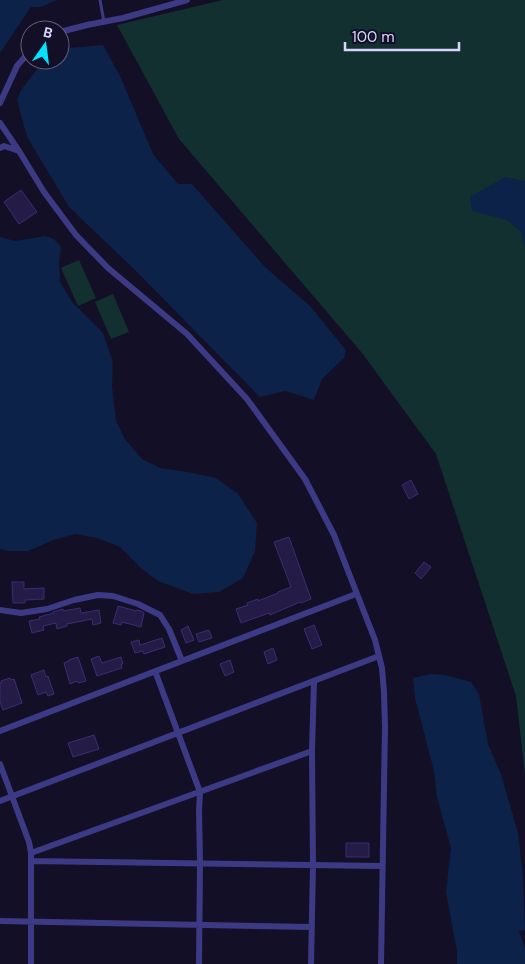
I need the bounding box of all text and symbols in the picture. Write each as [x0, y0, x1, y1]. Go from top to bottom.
north arrow [20, 20, 70, 70]
scale bar [345, 20, 459, 52]
text: B [42, 23, 55, 42]
text: 100 m [352, 27, 395, 47]

